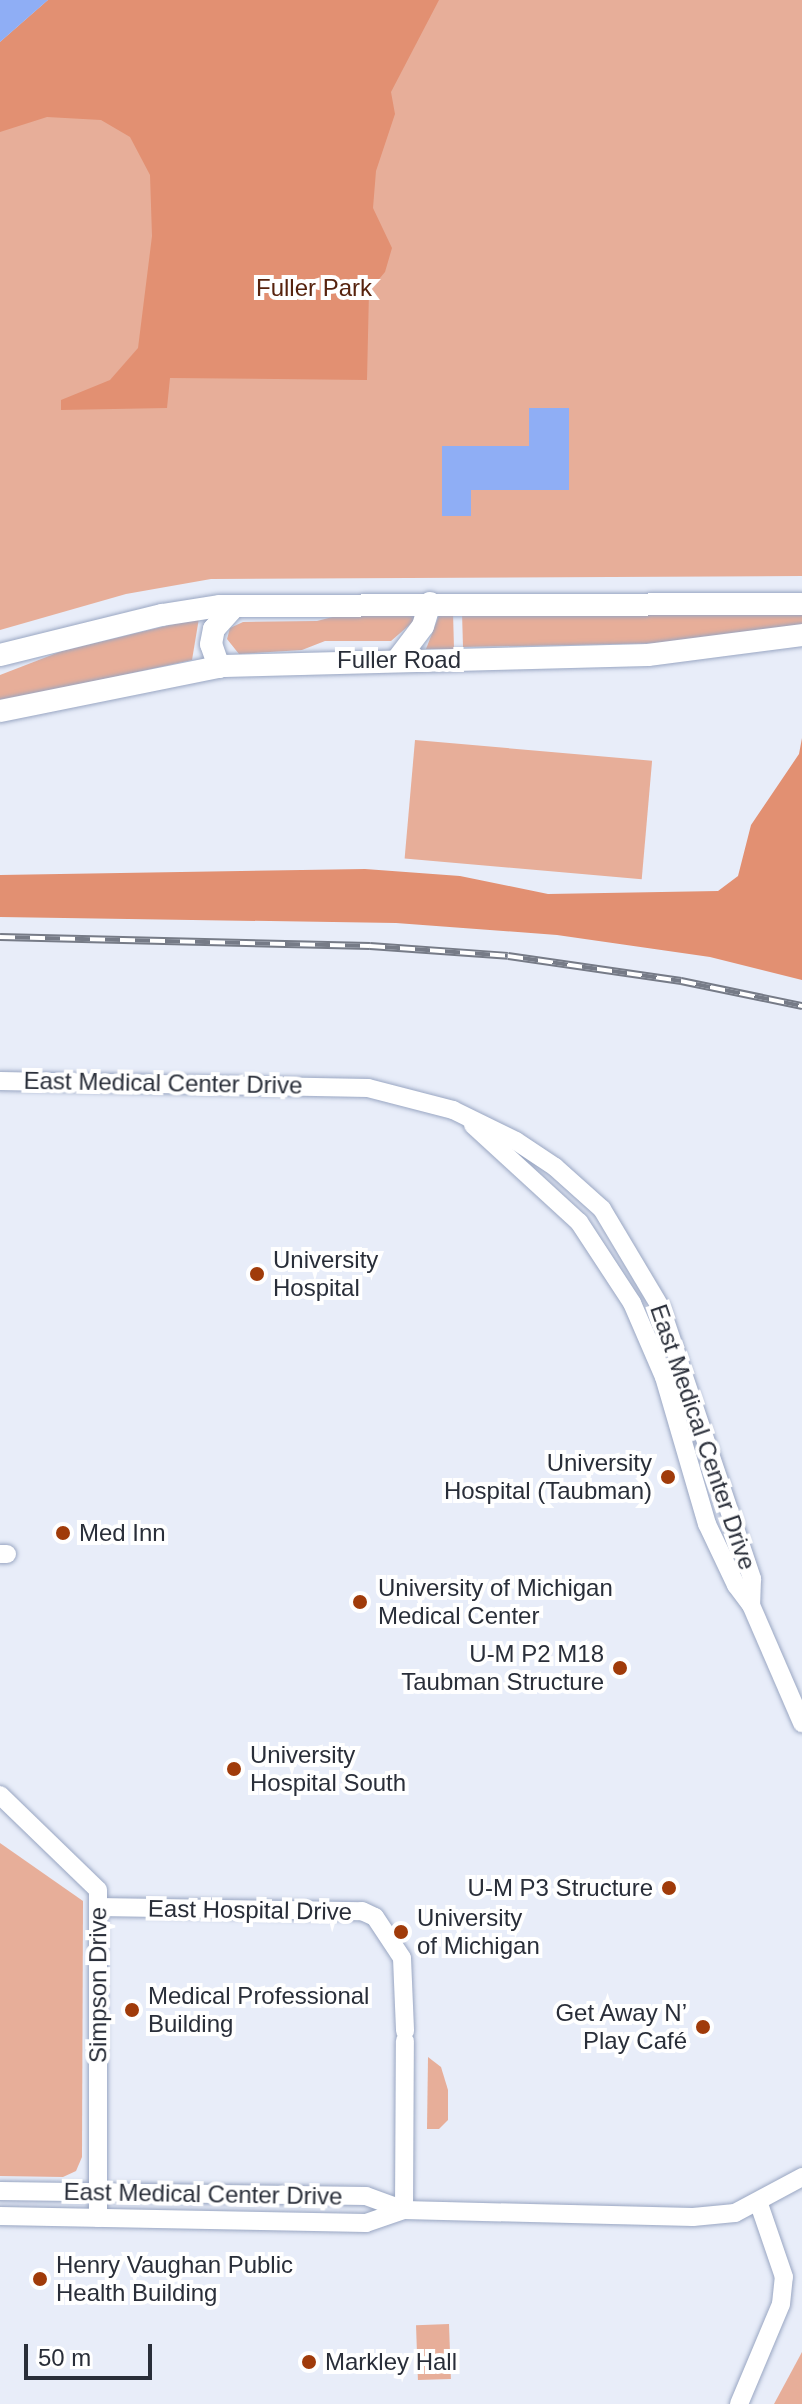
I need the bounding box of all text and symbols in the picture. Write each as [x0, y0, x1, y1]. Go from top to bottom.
park label: Fuller Park [256, 274, 372, 302]
street label: Fuller Road [337, 646, 461, 674]
street label: East Medical Center Drive [23, 1066, 303, 1100]
place label: University Hospital [273, 1246, 378, 1302]
marker: University Hospital [248, 1265, 266, 1283]
street label: East Medical Center Drive [644, 1301, 762, 1573]
place label: University Hospital (Taubman) [444, 1449, 652, 1505]
marker: University Hospital (Taubman) [659, 1468, 677, 1486]
place label: Med Inn [79, 1519, 166, 1547]
marker: Med Inn [54, 1524, 72, 1542]
place label: University of Michigan Medical Center [378, 1574, 613, 1630]
marker: University of Michigan Medical Center [349, 1591, 371, 1613]
place label: U-M P2 M18 Taubman Structure [401, 1640, 604, 1696]
marker: U-M P2 M18 Taubman Structure [611, 1659, 629, 1677]
place label: University Hospital South [250, 1741, 406, 1797]
marker: University Hospital South [225, 1760, 243, 1778]
place label: U-M P3 Structure [468, 1874, 653, 1902]
marker: U-M P3 Structure [660, 1879, 678, 1897]
street label: East Hospital Drive [148, 1894, 352, 1926]
place label: University of Michigan [417, 1904, 540, 1960]
street label: Simpson Drive [84, 1907, 112, 2063]
marker: University of Michigan [392, 1923, 410, 1941]
place label: Medical Professional Building [148, 1982, 369, 2038]
place label: Get Away N’ Play Café [554, 1999, 687, 2055]
marker: Medical Professional Building [123, 2001, 141, 2019]
marker: Get Away N’ Play Café [694, 2018, 712, 2036]
street label: East Medical Center Drive [63, 2177, 343, 2211]
place label: Henry Vaughan Public Health Building [56, 2251, 293, 2307]
marker: Henry Vaughan Public Health Building [31, 2270, 49, 2288]
scale bar [28, 2328, 156, 2378]
text: 50 m [38, 2344, 91, 2371]
place label: Markley Hall [325, 2348, 457, 2376]
marker: Markley Hall [300, 2353, 318, 2371]

